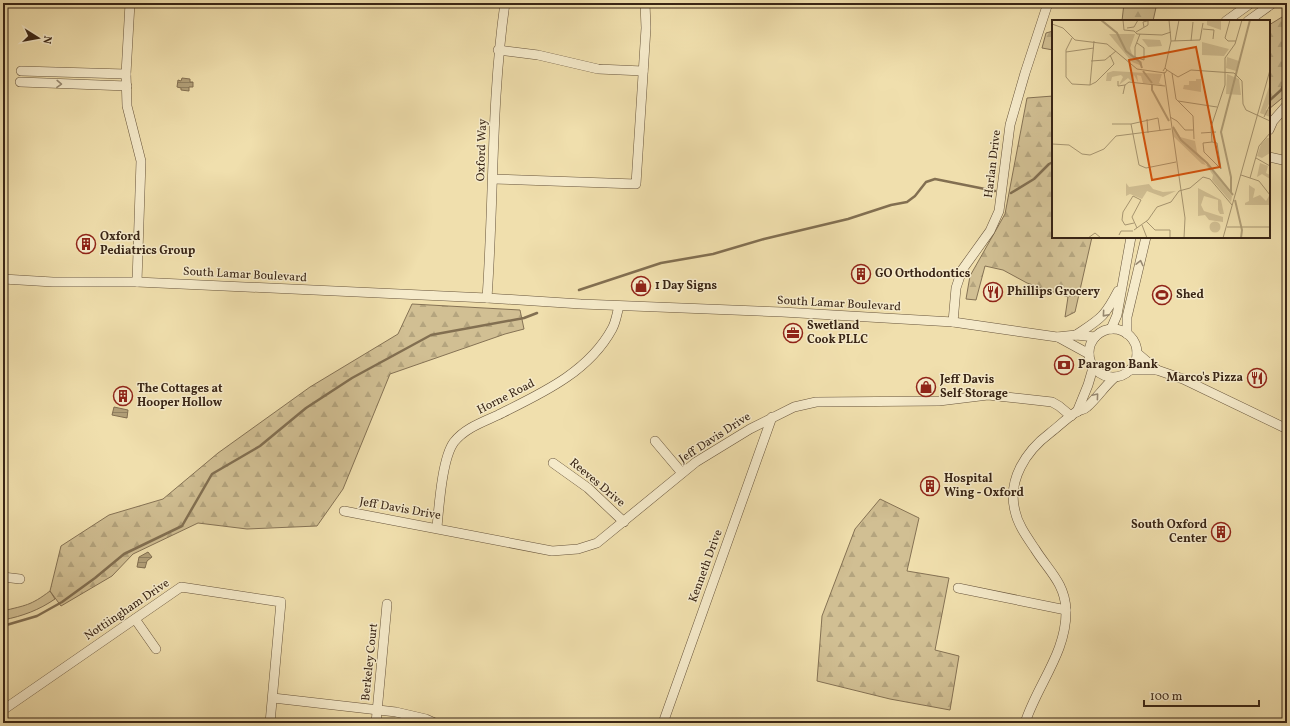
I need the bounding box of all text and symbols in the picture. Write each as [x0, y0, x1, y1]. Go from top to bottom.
north arrow [18, 18, 58, 58]
inset map [1052, 20, 1270, 238]
text: N [38, 34, 54, 45]
one-way arrow [56, 79, 62, 88]
street label: Oxford Way [473, 118, 491, 182]
street label: Harlan Drive [981, 129, 1005, 199]
place label: Oxford Pediatrics Group [100, 229, 196, 259]
building icon: Oxford Pediatrics Group [75, 233, 97, 255]
one-way arrow [1135, 259, 1143, 266]
building icon: GO Orthodontics [850, 263, 872, 285]
street label: South Lamar Boulevard [183, 264, 308, 286]
place label: GO Orthodontics [875, 266, 971, 282]
shop icon: 1 Day Signs [630, 275, 652, 297]
place label: 1 Day Signs [655, 278, 718, 294]
restaurant icon: Phillips Grocery [982, 281, 1004, 303]
place label: Phillips Grocery [1007, 284, 1100, 300]
sports icon: Shed [1151, 284, 1173, 306]
place label: Shed [1176, 287, 1204, 303]
street label: South Lamar Boulevard [777, 293, 902, 315]
one-way arrow [1102, 309, 1109, 316]
place label: Swetland Cook PLLC [807, 318, 868, 348]
office icon: Swetland Cook PLLC [782, 322, 804, 344]
bank icon: Paragon Bank [1053, 354, 1075, 376]
place label: Paragon Bank [1078, 357, 1159, 373]
restaurant icon: Marco's Pizza [1246, 367, 1268, 389]
place label: Marco's Pizza [1167, 370, 1243, 386]
place label: Jeff Davis Self Storage [939, 372, 1008, 402]
street label: Horne Road [474, 376, 538, 418]
shop icon: Jeff Davis Self Storage [915, 376, 937, 398]
place label: The Cottages at Hooper Hollow [137, 381, 223, 411]
building icon: The Cottages at Hooper Hollow [112, 385, 134, 407]
one-way arrow [1091, 394, 1098, 401]
street label: Jeff Davis Drive [676, 409, 754, 467]
street label: Reeves Drive [566, 455, 628, 511]
place label: Hospital Wing - Oxford [944, 471, 1025, 501]
building icon: Hospital Wing - Oxford [919, 475, 941, 497]
street label: Jeff Davis Drive [358, 494, 442, 524]
place label: South Oxford Center [1131, 517, 1208, 547]
building icon: South Oxford Center [1210, 521, 1232, 543]
street label: Kenneth Drive [685, 527, 727, 605]
street label: Nottiingham Drive [81, 575, 173, 644]
street label: Berkeley Court [358, 622, 382, 702]
scale bar [1144, 682, 1259, 708]
text: 100 m [1150, 689, 1183, 705]

